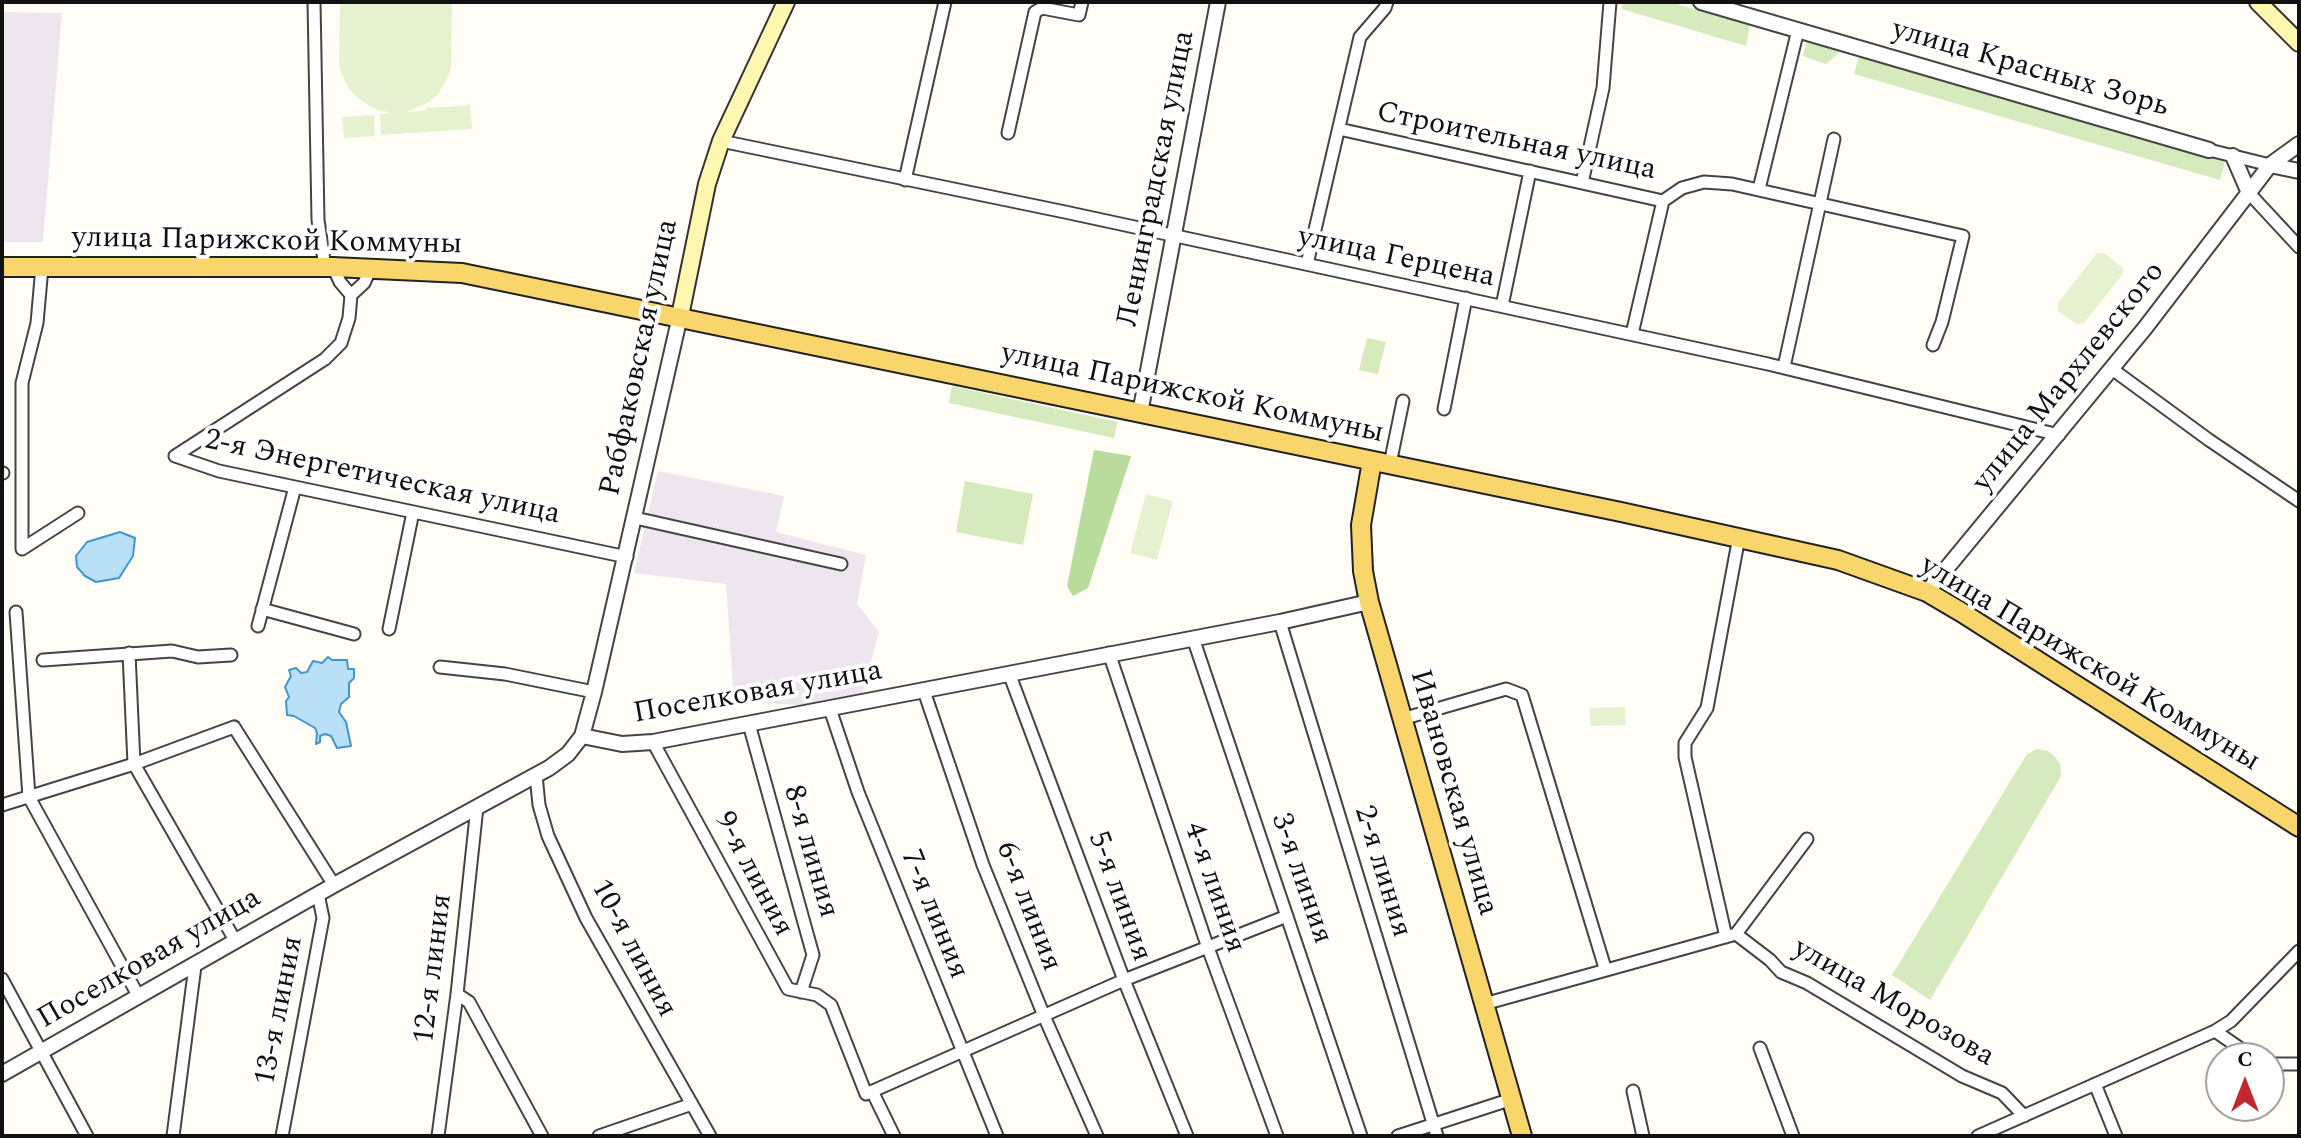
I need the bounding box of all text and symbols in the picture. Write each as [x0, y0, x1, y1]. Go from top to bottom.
street label: улица Красных Зорь [1887, 13, 2173, 127]
street label: Ленинградская улица [1112, 28, 1204, 330]
street label: Строительная улица [1373, 96, 1659, 190]
street label: Рабфаковская улица [594, 217, 688, 499]
street label: улица Герцена [1294, 221, 1498, 297]
street label: улица Парижской Коммуны [72, 222, 462, 264]
street label: улица Мархлевского [1966, 256, 2174, 500]
street label: улица Парижской Коммуны [997, 337, 1387, 453]
street label: 2-я Энергетическая улица [201, 424, 563, 534]
street label: улица Парижской Коммуны [1912, 549, 2266, 781]
street label: Поселковая улица [631, 654, 885, 734]
street label: Ивановская улица [1400, 666, 1504, 920]
street label: 8-я линия [773, 782, 845, 922]
street label: 2-я линия [1344, 802, 1418, 942]
street label: 9-я линия [704, 807, 800, 943]
street label: 3-я линия [1261, 809, 1339, 949]
street label: 4-я линия [1174, 818, 1252, 958]
street label: 5-я линия [1078, 827, 1158, 967]
street label: 6-я линия [986, 837, 1068, 977]
street label: 7-я линия [891, 845, 975, 985]
street label: 10-я линия [581, 874, 683, 1024]
street label: Поселковая улица [32, 881, 268, 1039]
street label: 12-я линия [408, 892, 462, 1046]
street label: улица Морозова [1786, 932, 2000, 1076]
street label: 13-я линия [249, 934, 313, 1088]
north arrow [2205, 1042, 2285, 1122]
text: С [2237, 1043, 2253, 1076]

